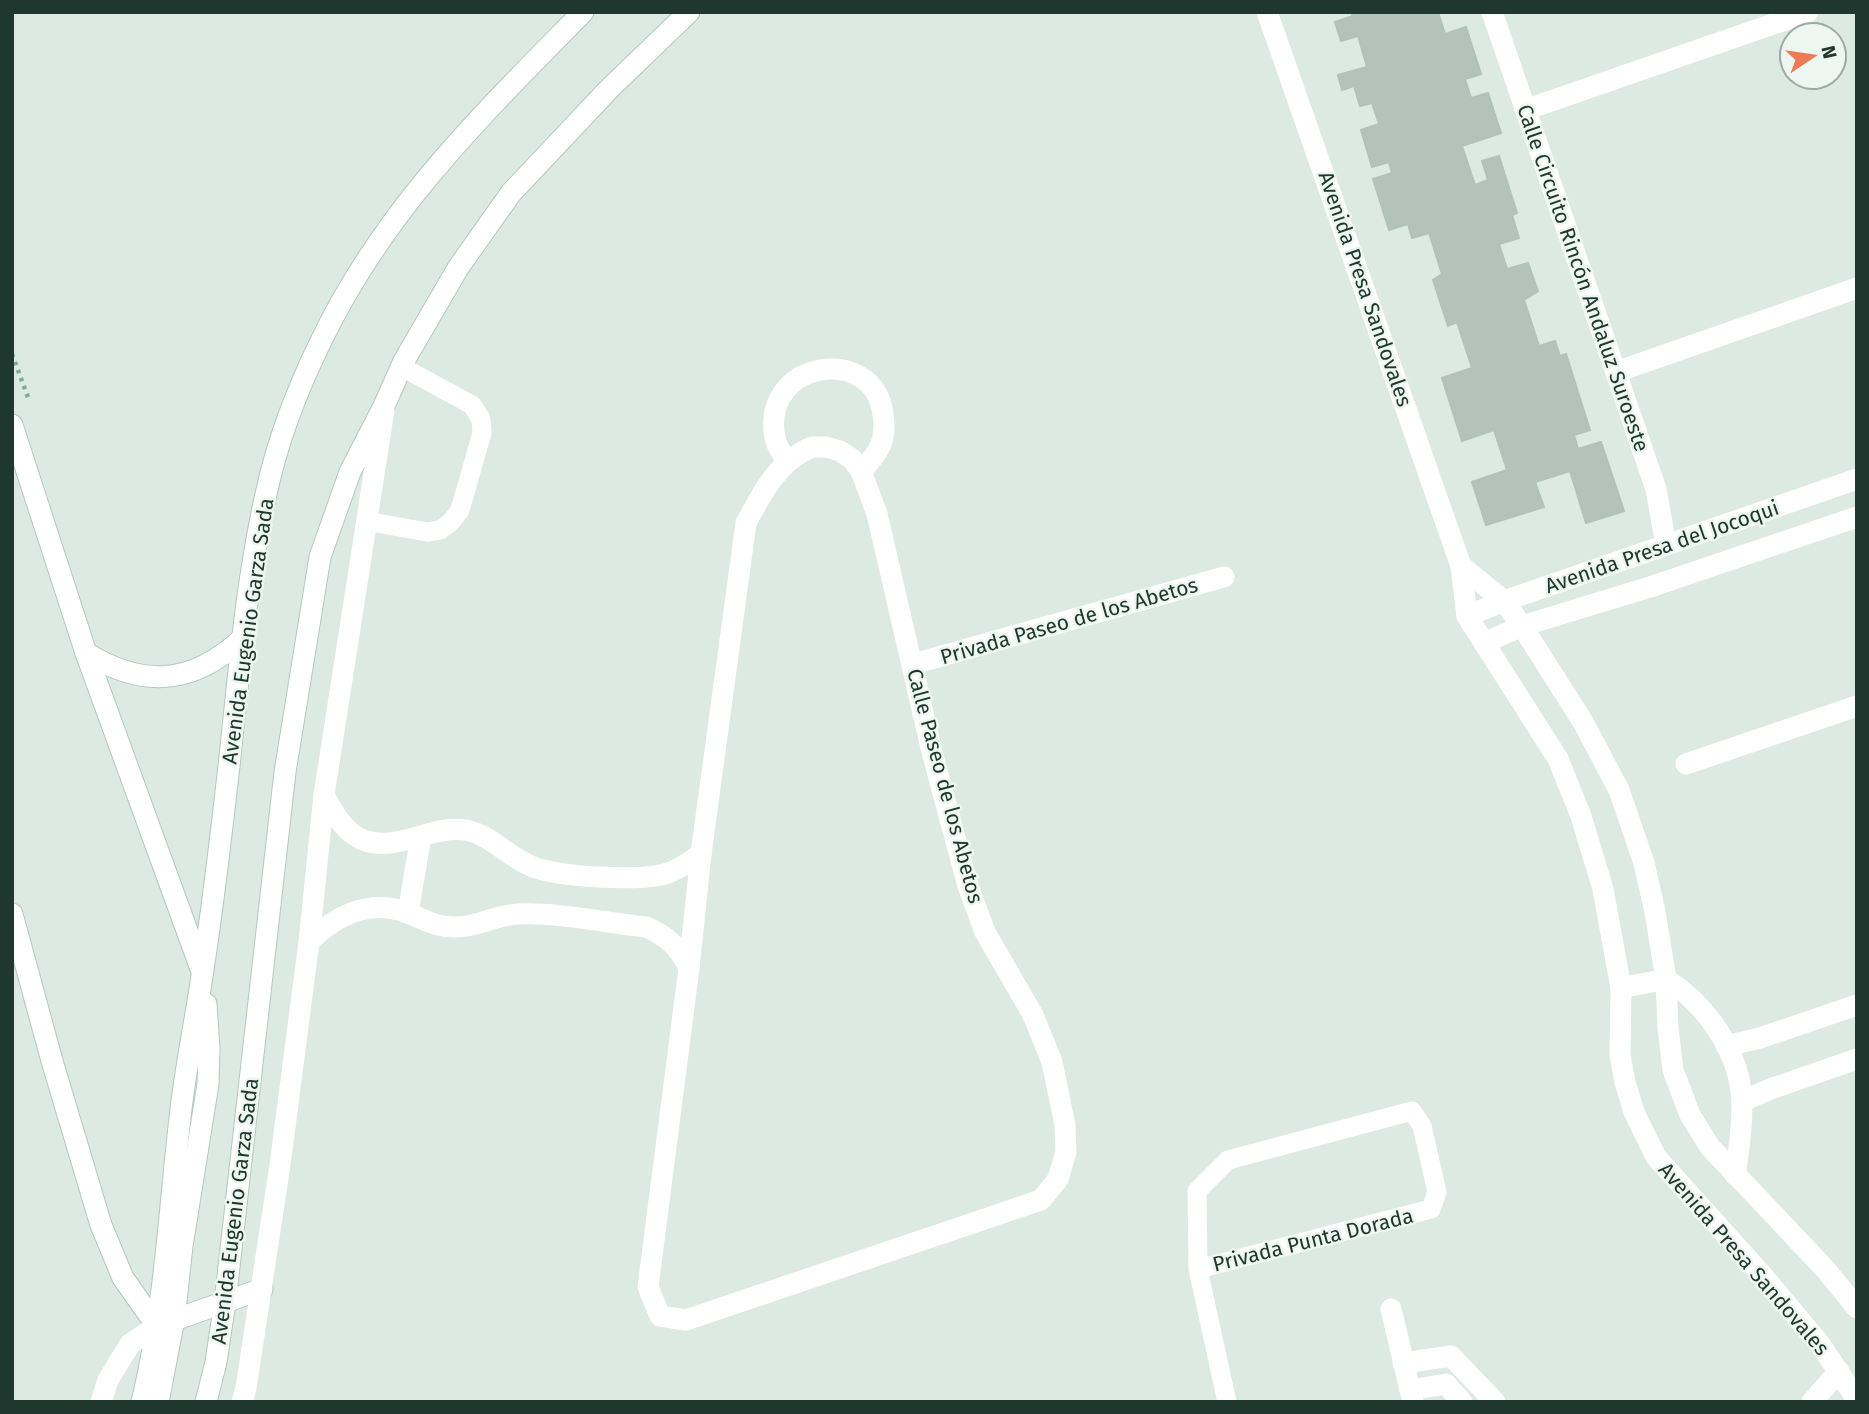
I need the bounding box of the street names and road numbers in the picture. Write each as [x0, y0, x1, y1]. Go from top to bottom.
street label: Calle Circuito Rincón Andaluz Suroeste [1511, 101, 1655, 455]
street label: Avenida Presa Sandovales [1312, 168, 1418, 410]
street label: Avenida Presa del Jocoqui [1542, 495, 1782, 599]
street label: Avenida Eugenio Garza Sada [216, 496, 280, 766]
street label: Privada Paseo de los Abetos [937, 572, 1201, 670]
street label: Calle Paseo de los Abetos [901, 666, 989, 906]
street label: Avenida Eugenio Garza Sada [206, 1076, 264, 1346]
street label: Avenida Presa Sandovales [1653, 1157, 1835, 1361]
street label: Privada Punta Dorada [1210, 1202, 1416, 1278]

